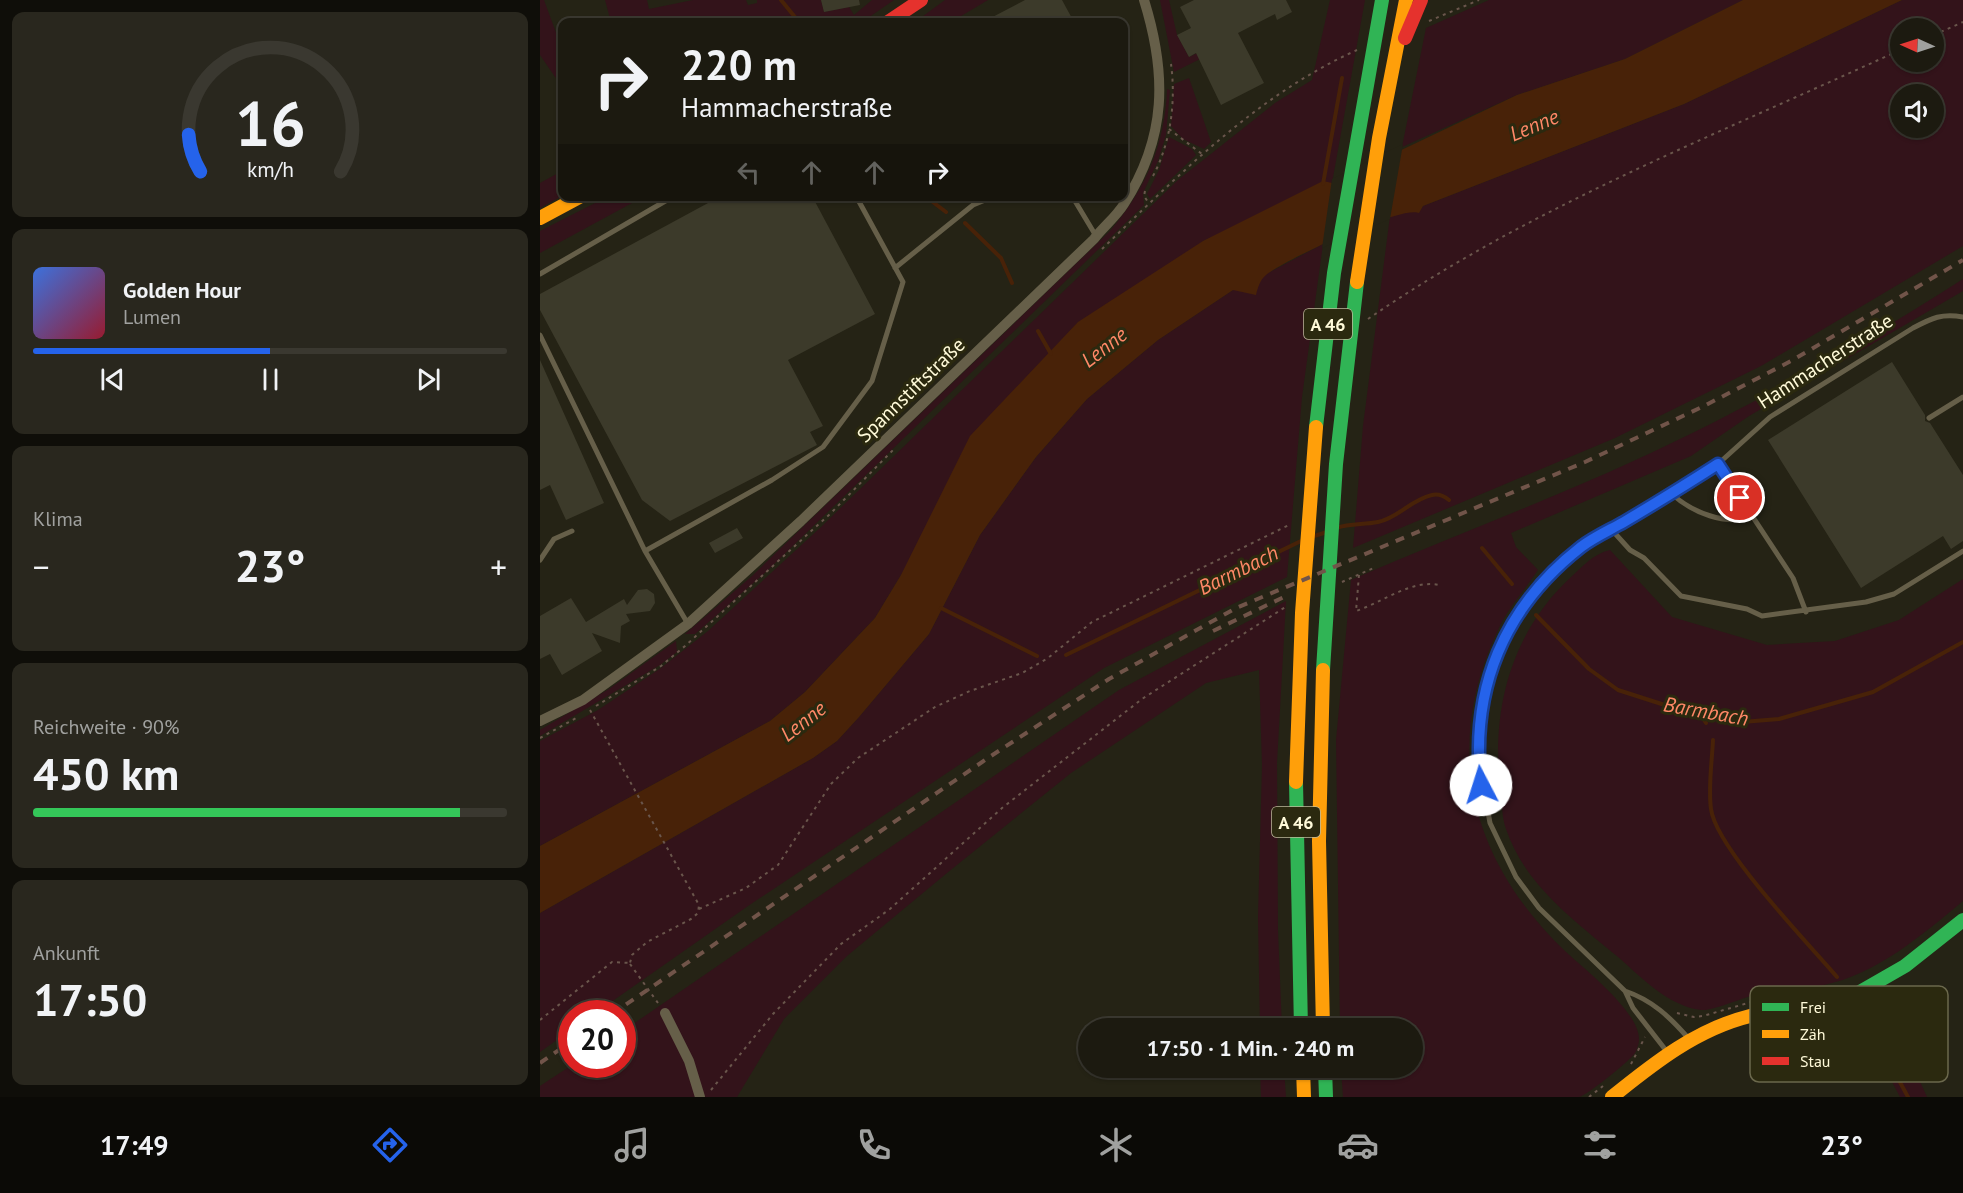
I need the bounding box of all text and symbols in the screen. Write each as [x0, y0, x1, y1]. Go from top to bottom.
north arrow [1890, 18, 1944, 72]
map controls [1890, 18, 1944, 138]
text: 220 m [681, 37, 797, 92]
icon: right [582, 42, 660, 120]
text: 16 [235, 82, 305, 163]
button: sound [1890, 84, 1944, 138]
text: Hammacherstraße [681, 90, 892, 124]
water label: Lenne [1505, 103, 1563, 147]
text: km/h [246, 155, 293, 183]
icon: left [732, 156, 765, 189]
icon: ahead [795, 156, 828, 189]
icon: ahead [858, 156, 891, 189]
icon: right [921, 156, 954, 189]
text: Golden Hour [123, 276, 241, 304]
text: Lumen [123, 304, 181, 330]
street label: Hammacherstraße [1752, 307, 1898, 415]
road number: A 46 [1304, 309, 1352, 339]
water label: Lenne [1076, 320, 1133, 373]
street label: Spannstiftstraße [851, 332, 971, 448]
icon: previous [96, 363, 129, 396]
icon: pause [254, 363, 287, 396]
icon: next [412, 363, 445, 396]
pin [1714, 472, 1765, 523]
icon: arrive [1723, 481, 1756, 514]
text: Klima [33, 506, 83, 532]
text: 23° [235, 536, 305, 594]
water label: Barmbach [1193, 539, 1283, 601]
text: − [33, 545, 50, 588]
text: + [490, 545, 507, 588]
water label: Barmbach [1661, 690, 1751, 732]
water label: Lenne [775, 694, 832, 747]
text: Reichweite · 90% [33, 714, 179, 740]
text: 450 km [33, 744, 179, 802]
position arrow [1449, 753, 1513, 817]
road number: A 46 [1272, 807, 1320, 837]
text: Ankunft [33, 940, 100, 966]
text: 17:50 [33, 970, 147, 1028]
legend [1750, 986, 1948, 1082]
text: Frei [1800, 997, 1826, 1017]
speed limit sign: 20 [558, 1000, 636, 1078]
text: Zäh [1800, 1024, 1825, 1044]
text: 17:50 · 1 Min. · 240 m [1147, 1034, 1354, 1062]
text: Stau [1800, 1051, 1830, 1071]
icon: directions [369, 1124, 411, 1166]
icon: music [611, 1124, 653, 1166]
icon: phone [853, 1124, 895, 1166]
icon: climate [1095, 1124, 1137, 1166]
icon: car [1337, 1124, 1379, 1166]
icon: filters [1579, 1124, 1621, 1166]
text: 17:49 [100, 1128, 169, 1162]
text: 23° [1821, 1128, 1863, 1162]

